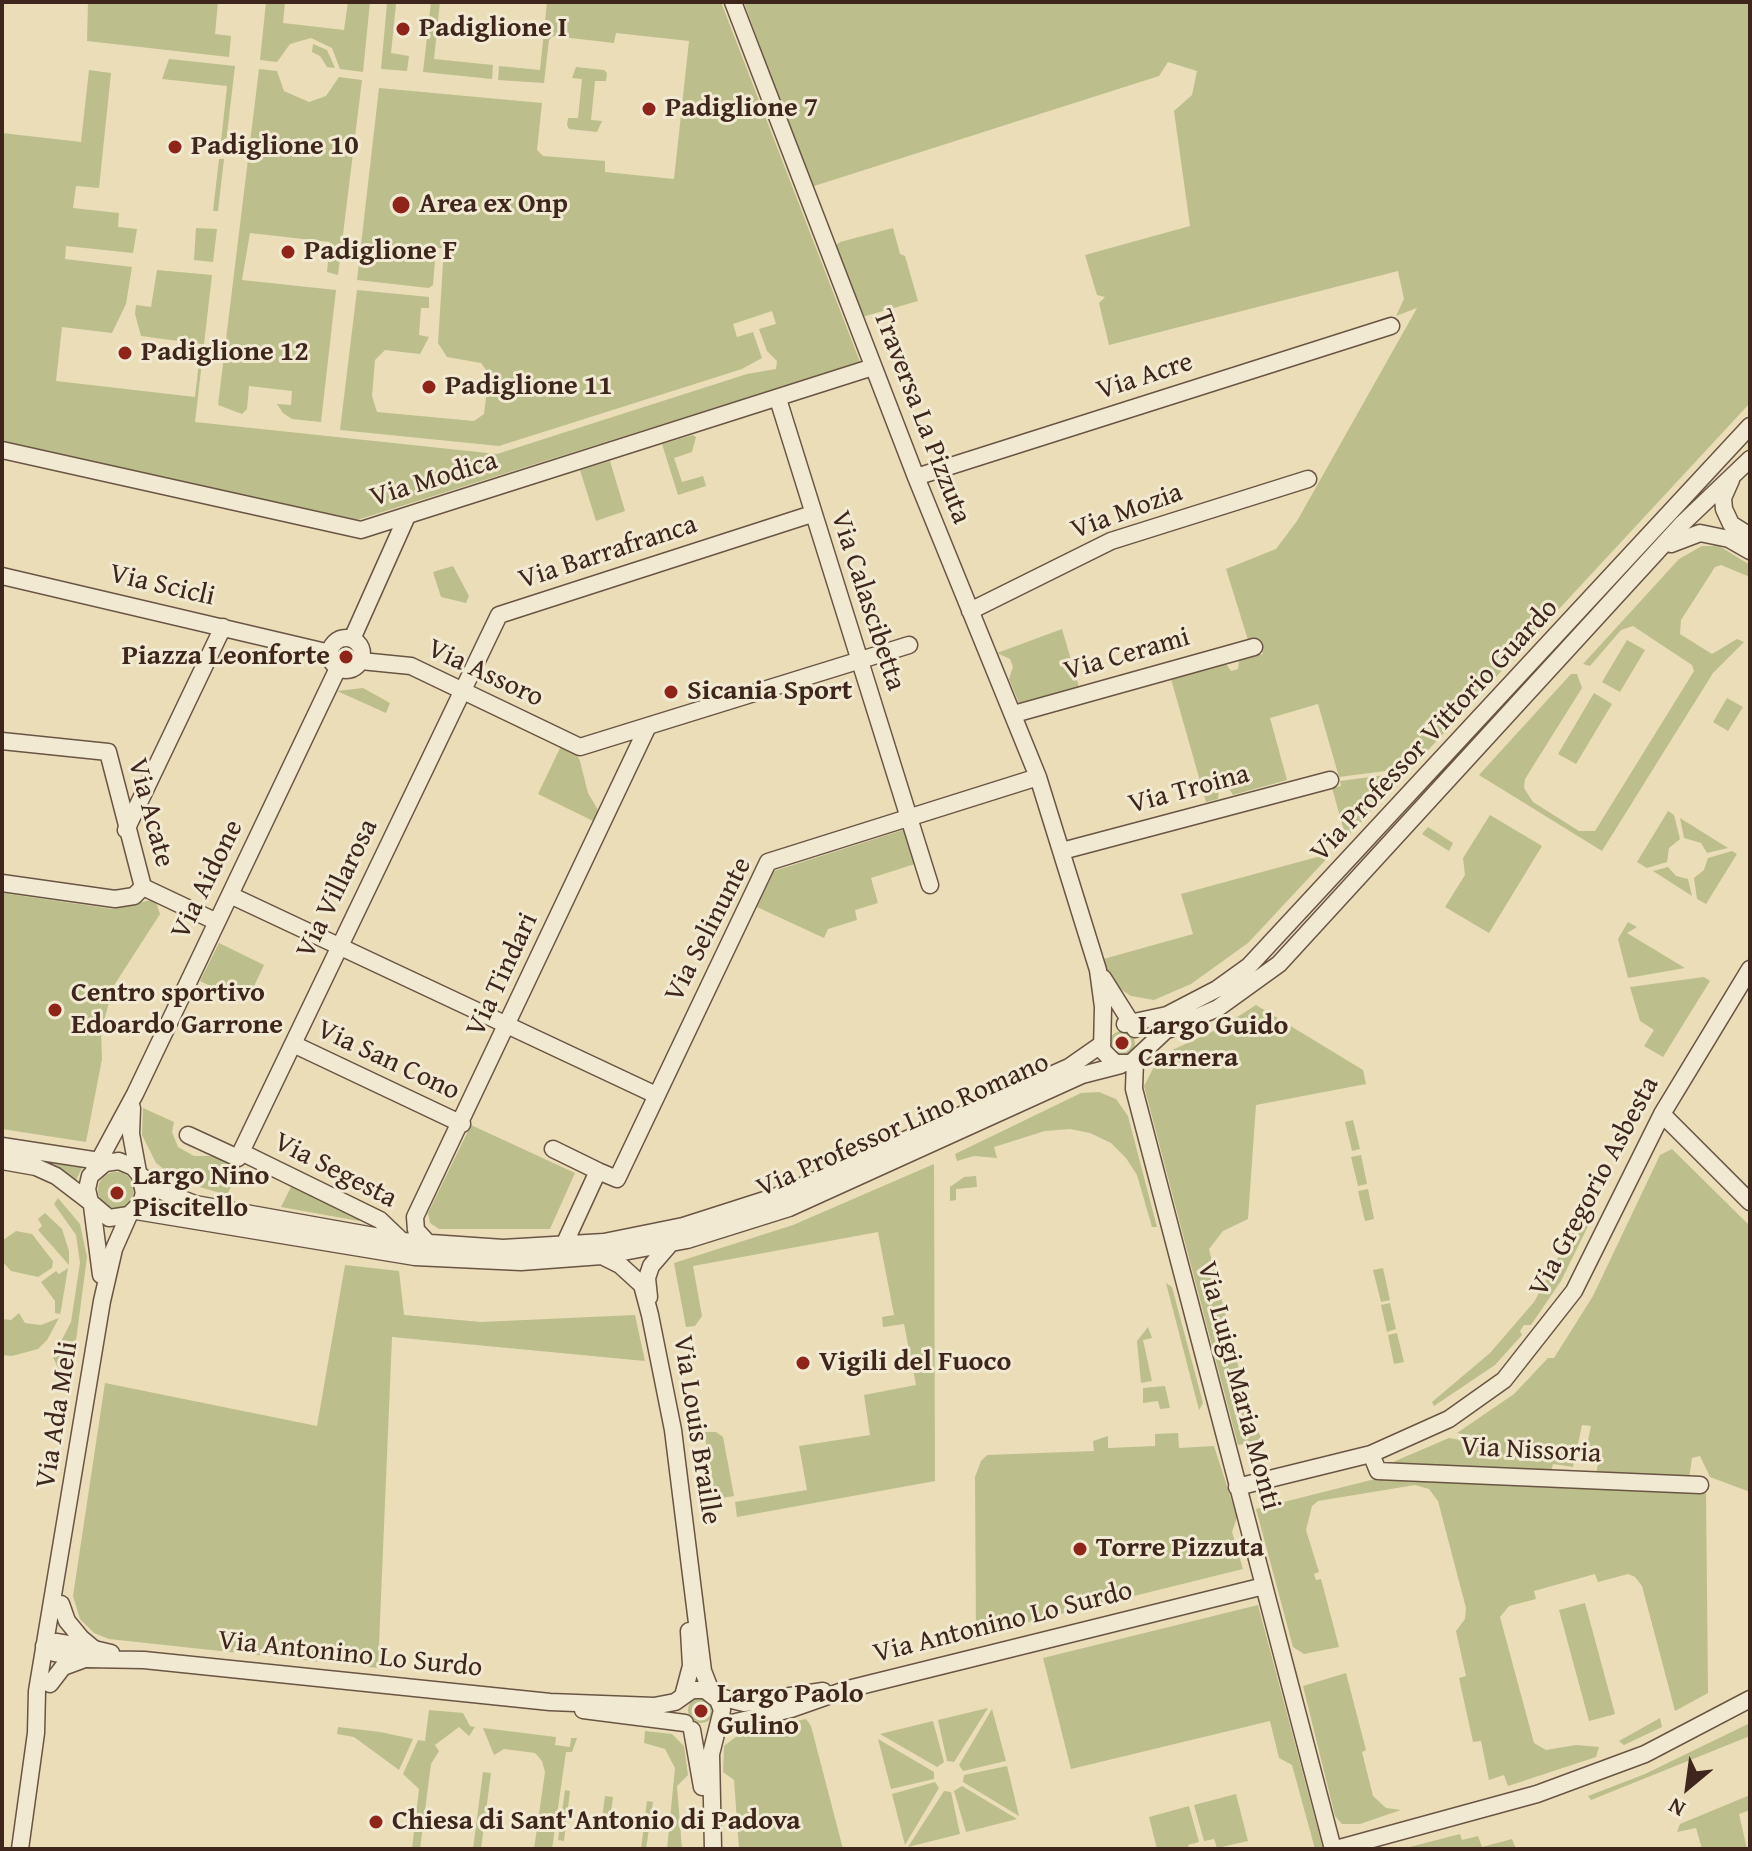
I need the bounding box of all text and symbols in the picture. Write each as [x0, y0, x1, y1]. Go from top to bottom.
place label: Padiglione I [419, 12, 567, 46]
marker: Padiglione I [394, 20, 412, 38]
place label: Padiglione 7 [665, 92, 818, 126]
marker: Padiglione 7 [640, 100, 658, 118]
place label: Padiglione 10 [191, 130, 359, 164]
marker: Padiglione 10 [166, 138, 184, 156]
place label: Area ex Onp [419, 188, 568, 222]
marker: Area ex Onp [390, 194, 412, 216]
place label: Padiglione F [304, 235, 457, 269]
marker: Padiglione F [279, 243, 297, 261]
street label: Traversa La Pizzuta [865, 305, 977, 529]
place label: Padiglione 12 [141, 336, 309, 370]
marker: Padiglione 12 [116, 344, 134, 362]
street label: Via Acre [1093, 346, 1197, 408]
place label: Padiglione 11 [445, 370, 613, 404]
marker: Padiglione 11 [420, 378, 438, 396]
street label: Via Modica [366, 445, 502, 515]
street label: Via Mozia [1067, 476, 1187, 548]
street label: Via Calascibetta [822, 507, 912, 695]
street label: Via Barrafranca [515, 508, 701, 598]
street label: Via Scicli [106, 558, 218, 614]
street label: Via Professor Vittorio Guardo [1304, 592, 1566, 870]
street label: Via Cerami [1060, 621, 1194, 689]
street label: Via Assoro [421, 632, 549, 716]
place label: Piazza Leonforte [122, 640, 330, 674]
marker: Piazza Leonforte [337, 648, 355, 666]
place label: Sicania Sport [687, 675, 852, 709]
marker: Sicania Sport [662, 683, 680, 701]
street label: Via Acate [119, 755, 181, 871]
street label: Via Troina [1125, 758, 1253, 822]
street label: Via Villarosa [290, 814, 386, 964]
street label: Via Aidone [165, 815, 251, 945]
street label: Via Selinunte [658, 852, 760, 1008]
street label: Via Tindari [460, 908, 546, 1042]
place label: Centro sportivo Edoardo Garrone [71, 977, 283, 1043]
marker: Centro sportivo Edoardo Garrone [46, 1001, 64, 1019]
place label: Largo Guido Carnera [1138, 1010, 1288, 1076]
street label: Via San Cono [311, 1013, 465, 1109]
marker: Largo Guido Carnera [1113, 1034, 1131, 1052]
street label: Via Professor Lino Romano [752, 1046, 1054, 1206]
street label: Via Gregorio Asbesta [1523, 1071, 1667, 1303]
street label: Via Segesta [268, 1126, 402, 1216]
place label: Largo Nino Piscitello [133, 1160, 269, 1226]
marker: Largo Nino Piscitello [108, 1184, 126, 1202]
street label: Via Luigi Maria Monti [1189, 1258, 1287, 1514]
street label: Via Louis Braille [664, 1333, 728, 1527]
street label: Via Ada Meli [30, 1339, 86, 1491]
place label: Vigili del Fuoco [819, 1346, 1011, 1380]
marker: Vigili del Fuoco [794, 1354, 812, 1372]
street label: Via Nissoria [1460, 1431, 1602, 1471]
place label: Torre Pizzuta [1096, 1532, 1264, 1566]
marker: Torre Pizzuta [1071, 1540, 1089, 1558]
street label: Via Antonino Lo Surdo [870, 1575, 1136, 1671]
street label: Via Antonino Lo Surdo [216, 1624, 484, 1686]
place label: Largo Paolo Gulino [717, 1678, 864, 1744]
marker: Largo Paolo Gulino [692, 1702, 710, 1720]
north arrow [1648, 1747, 1728, 1827]
text: N [1662, 1790, 1691, 1826]
place label: Chiesa di Sant'Antonio di Padova [392, 1805, 801, 1839]
marker: Chiesa di Sant'Antonio di Padova [367, 1813, 385, 1831]

